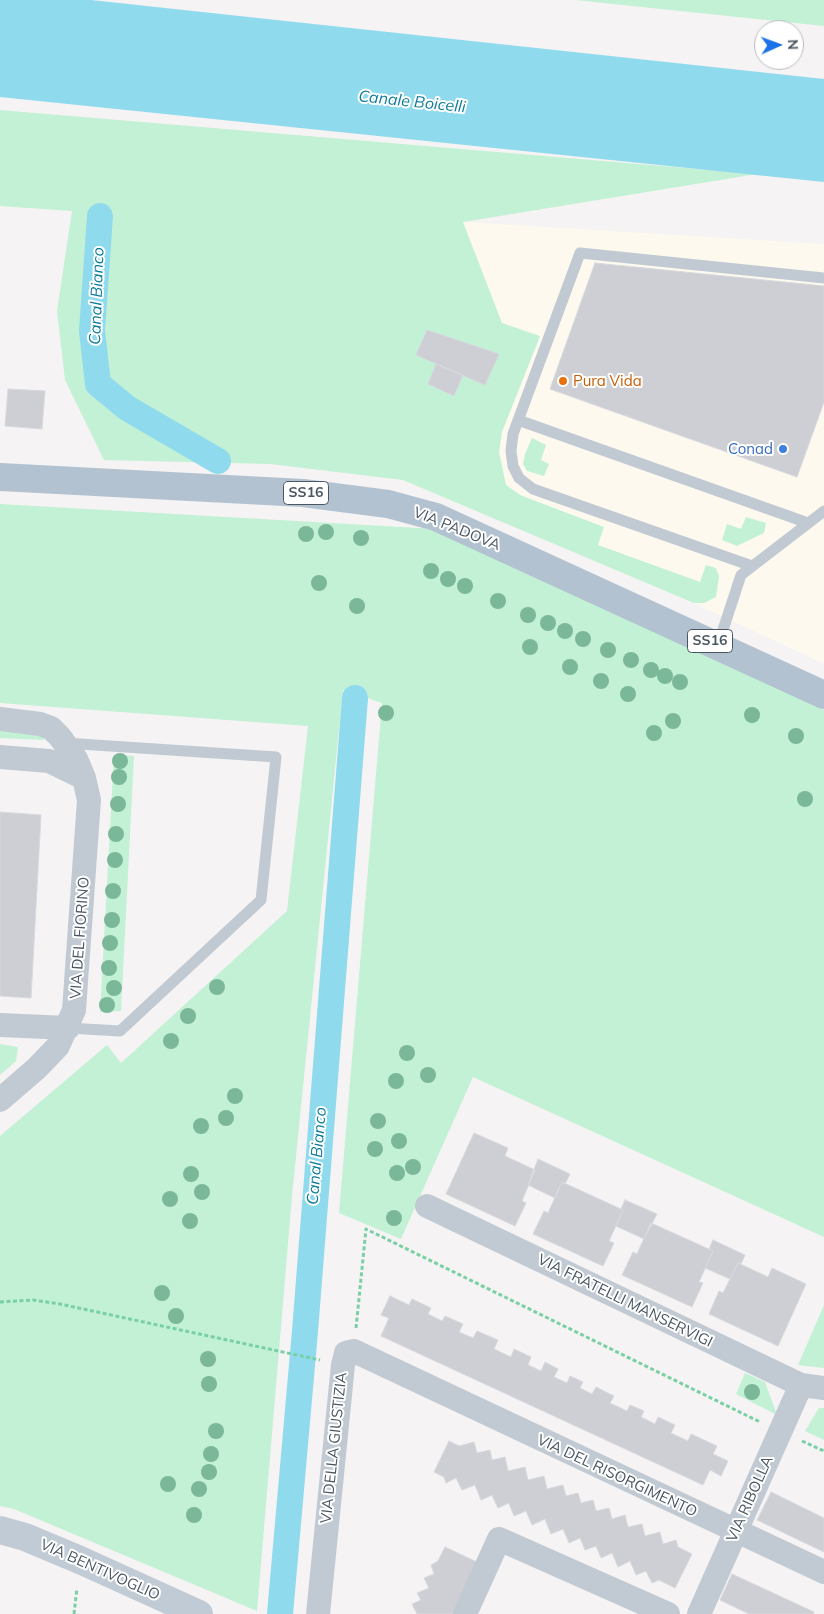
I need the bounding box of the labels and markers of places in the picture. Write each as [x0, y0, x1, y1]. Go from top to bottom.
place label: Pura Vida [573, 372, 642, 390]
marker: Pura Vida [557, 375, 569, 387]
place label: Conad [728, 440, 773, 458]
marker: Conad [777, 443, 789, 455]

